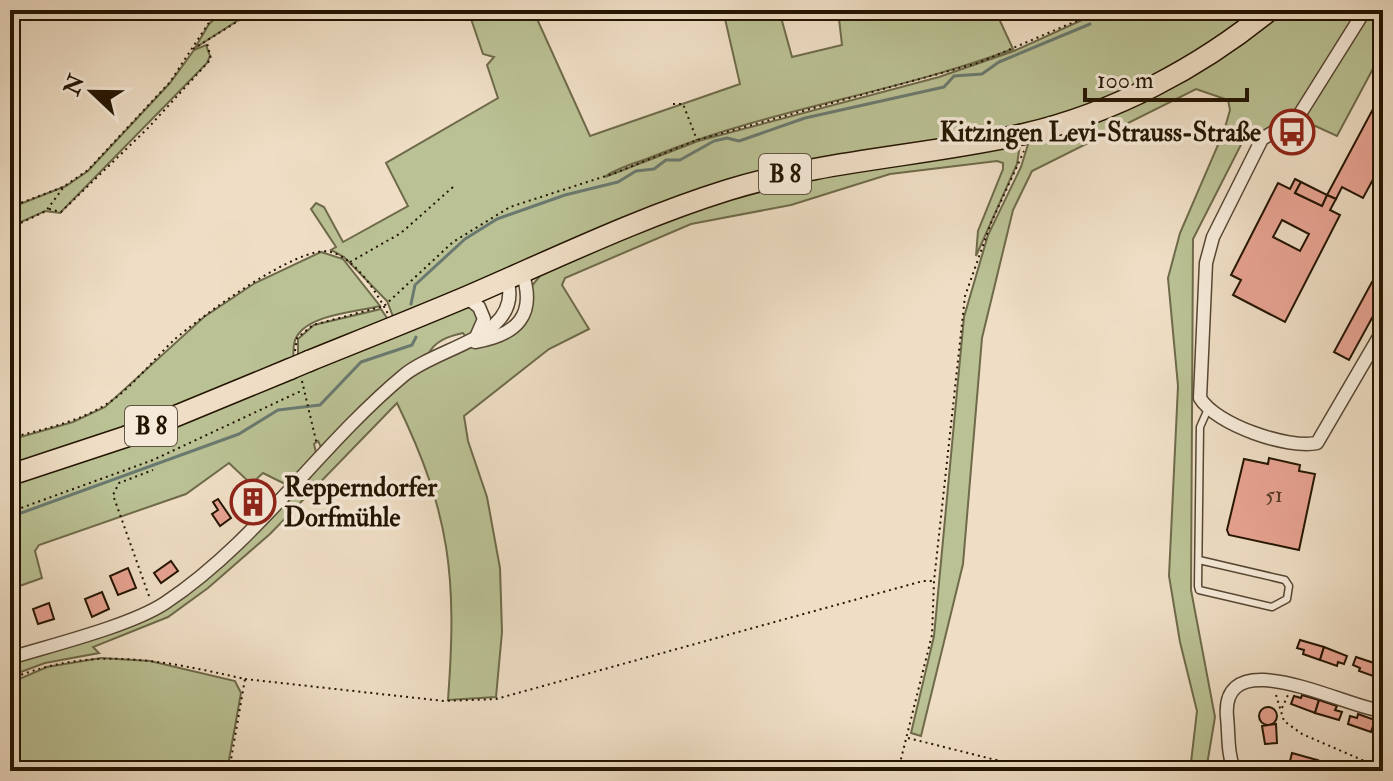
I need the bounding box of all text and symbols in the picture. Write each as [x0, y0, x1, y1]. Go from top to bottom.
north arrow [52, 52, 132, 132]
scale bar [1085, 52, 1247, 102]
text: 100 m [1097, 65, 1154, 96]
text: N [57, 70, 91, 100]
bus stop icon: Kitzingen Levi-Strauss-Straße [1268, 108, 1316, 156]
place label: Kitzingen Levi-Strauss-Straße [940, 117, 1261, 150]
road number: B 8 [759, 154, 811, 194]
road number: B 8 [125, 406, 177, 446]
place label: Repperndorfer Dorfmühle [284, 472, 438, 534]
building icon: Repperndorfer Dorfmühle [229, 478, 277, 526]
house number: 51 [1265, 481, 1283, 509]

